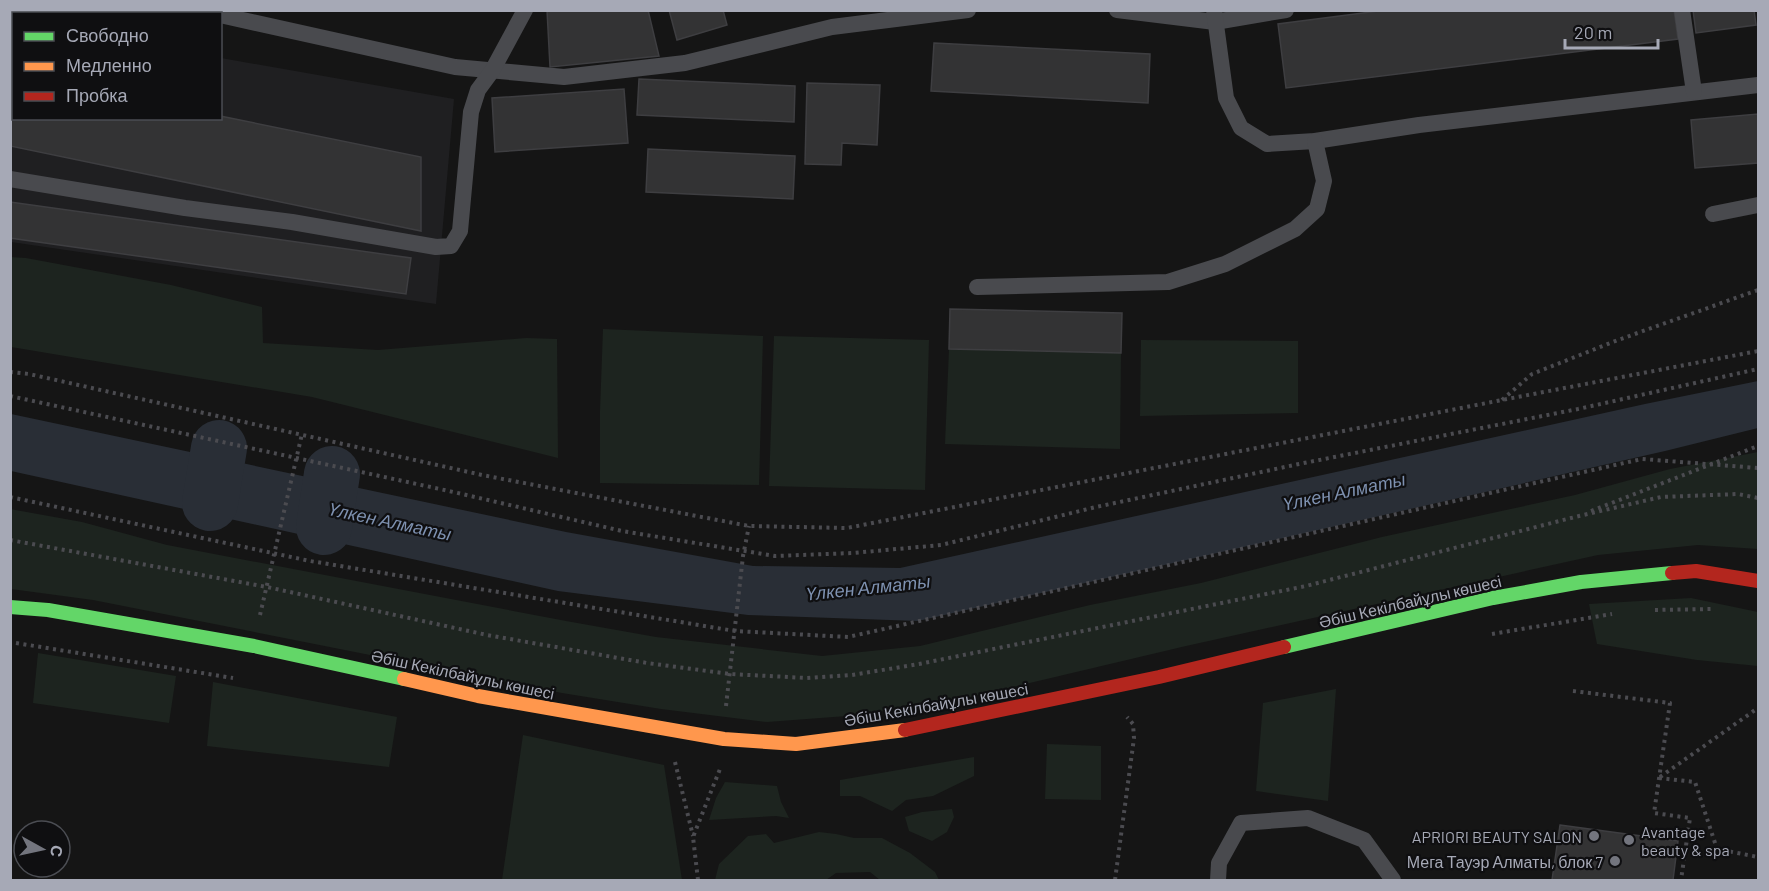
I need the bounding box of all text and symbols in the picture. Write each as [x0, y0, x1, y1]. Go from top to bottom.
legend [12, 12, 222, 120]
scale bar [1565, 12, 1658, 50]
text: 20 m [1574, 21, 1612, 43]
text: Свободно [66, 24, 149, 46]
text: Медленно [66, 54, 152, 76]
text: Пробка [66, 84, 129, 106]
water label: Үлкен Алматы [1281, 467, 1407, 515]
water label: Үлкен Алматы [327, 497, 453, 545]
water label: Үлкен Алматы [805, 570, 931, 604]
street label: Әбіш Кекілбайұлы көшесі [1317, 571, 1503, 631]
street label: Әбіш Кекілбайұлы көшесі [370, 645, 556, 703]
street label: Әбіш Кекілбайұлы көшесі [842, 678, 1030, 730]
north arrow [12, 819, 72, 879]
place label: Avantage beauty & spa [1641, 822, 1730, 859]
place label: APRIORI BEAUTY SALON [1412, 827, 1582, 846]
marker: APRIORI BEAUTY SALON [1587, 829, 1601, 843]
marker: Avantage beauty & spa [1622, 833, 1636, 847]
text: С [47, 844, 68, 859]
place label: Мега Тауэр Алматы, блок 7 [1407, 852, 1603, 871]
marker: Мега Тауэр Алматы, блок 7 [1608, 854, 1622, 868]

